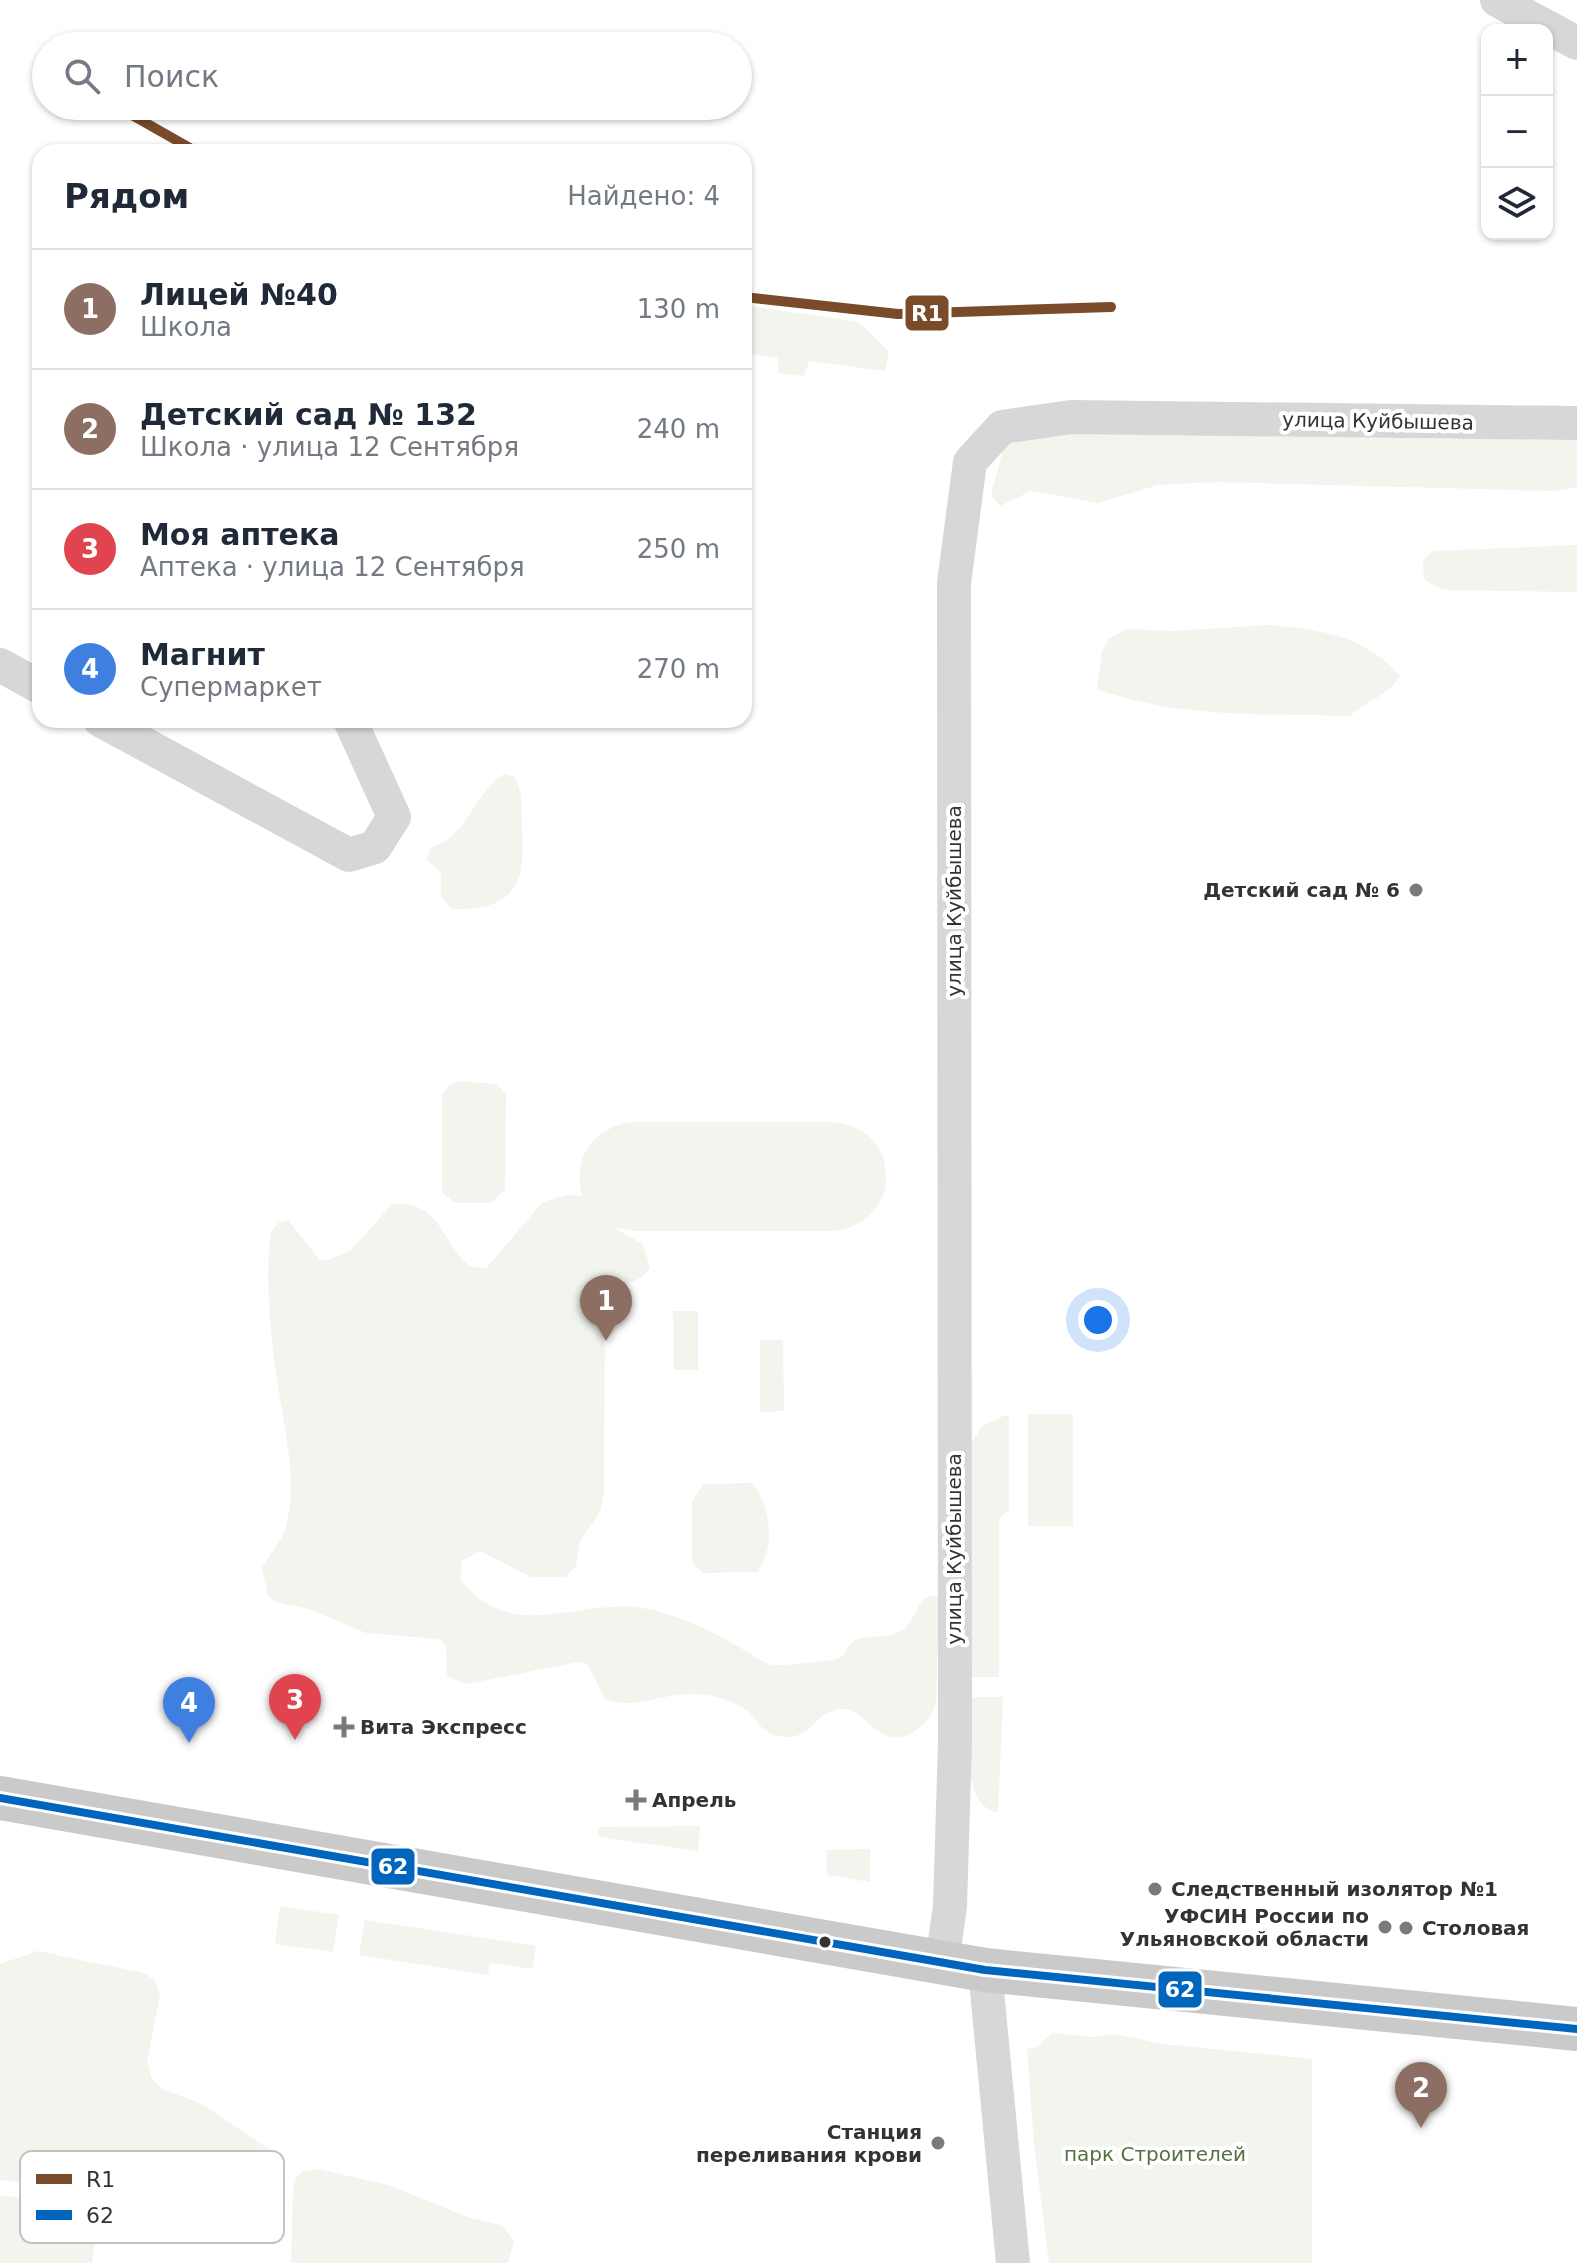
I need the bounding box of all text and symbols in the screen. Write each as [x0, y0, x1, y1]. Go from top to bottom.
map controls [1481, 24, 1553, 240]
button: + [1481, 24, 1553, 96]
search box [32, 32, 752, 120]
icon: search [60, 54, 104, 98]
text: Поиск [124, 59, 219, 94]
button: − [1481, 96, 1553, 168]
button: layers [1481, 168, 1553, 240]
text: Рядом [64, 176, 189, 216]
text: Найдено: 4 [567, 181, 720, 211]
text: Лицей №40 [140, 277, 338, 312]
text: 1 [81, 294, 99, 324]
text: 130 m [637, 294, 720, 324]
line badge: R1 [904, 294, 950, 332]
text: R1 [911, 301, 943, 326]
text: Школа [140, 312, 232, 342]
text: Детский сад № 132 [140, 397, 477, 432]
street label: улица Куйбышева [1282, 407, 1474, 435]
text: 2 [81, 414, 99, 444]
text: 240 m [637, 414, 720, 444]
text: Школа · улица 12 Сентября [140, 432, 519, 462]
text: Моя аптека [140, 517, 339, 552]
text: 3 [81, 534, 99, 564]
text: 250 m [637, 534, 720, 564]
text: Аптека · улица 12 Сентября [140, 552, 525, 582]
text: Магнит [140, 637, 265, 672]
text: 4 [81, 654, 99, 684]
text: 270 m [637, 654, 720, 684]
text: Супермаркет [140, 672, 322, 702]
street label: улица Куйбышева [942, 805, 966, 997]
place label: Детский сад № 6 [1203, 878, 1400, 902]
marker: Детский сад № 6 [1407, 881, 1425, 899]
pin: 1 [580, 1275, 632, 1341]
your location [1078, 1300, 1118, 1340]
street label: улица Куйбышева [942, 1453, 966, 1645]
pin: 3 [269, 1674, 321, 1740]
pin: 4 [163, 1677, 215, 1743]
place label: Вита Экспресс [360, 1715, 527, 1739]
marker: Вита Экспресс [335, 1718, 353, 1736]
place label: Апрель [652, 1788, 736, 1812]
marker: Апрель [627, 1791, 645, 1809]
line badge: 62 [370, 1847, 416, 1886]
text: 62 [378, 1854, 408, 1879]
place label: Следственный изолятор №1 [1171, 1877, 1498, 1901]
marker: Следственный изолятор №1 [1146, 1880, 1164, 1898]
place label: УФСИН России по Ульяновской области [1120, 1904, 1369, 1951]
place label: Столовая [1422, 1916, 1529, 1940]
marker: УФСИН России по Ульяновской области [1376, 1918, 1394, 1936]
marker: Столовая [1397, 1919, 1415, 1937]
unlabelled marker [817, 1934, 833, 1950]
line badge: 62 [1157, 1970, 1203, 2009]
text: 62 [1165, 1977, 1195, 2002]
pin: 2 [1395, 2062, 1447, 2128]
place label: Станция переливания крови [696, 2120, 922, 2167]
marker: Станция переливания крови [929, 2134, 947, 2152]
park label: парк Строителей [1064, 2142, 1246, 2166]
legend [20, 2151, 284, 2243]
text: R1 [86, 2167, 115, 2192]
text: 62 [86, 2203, 114, 2228]

